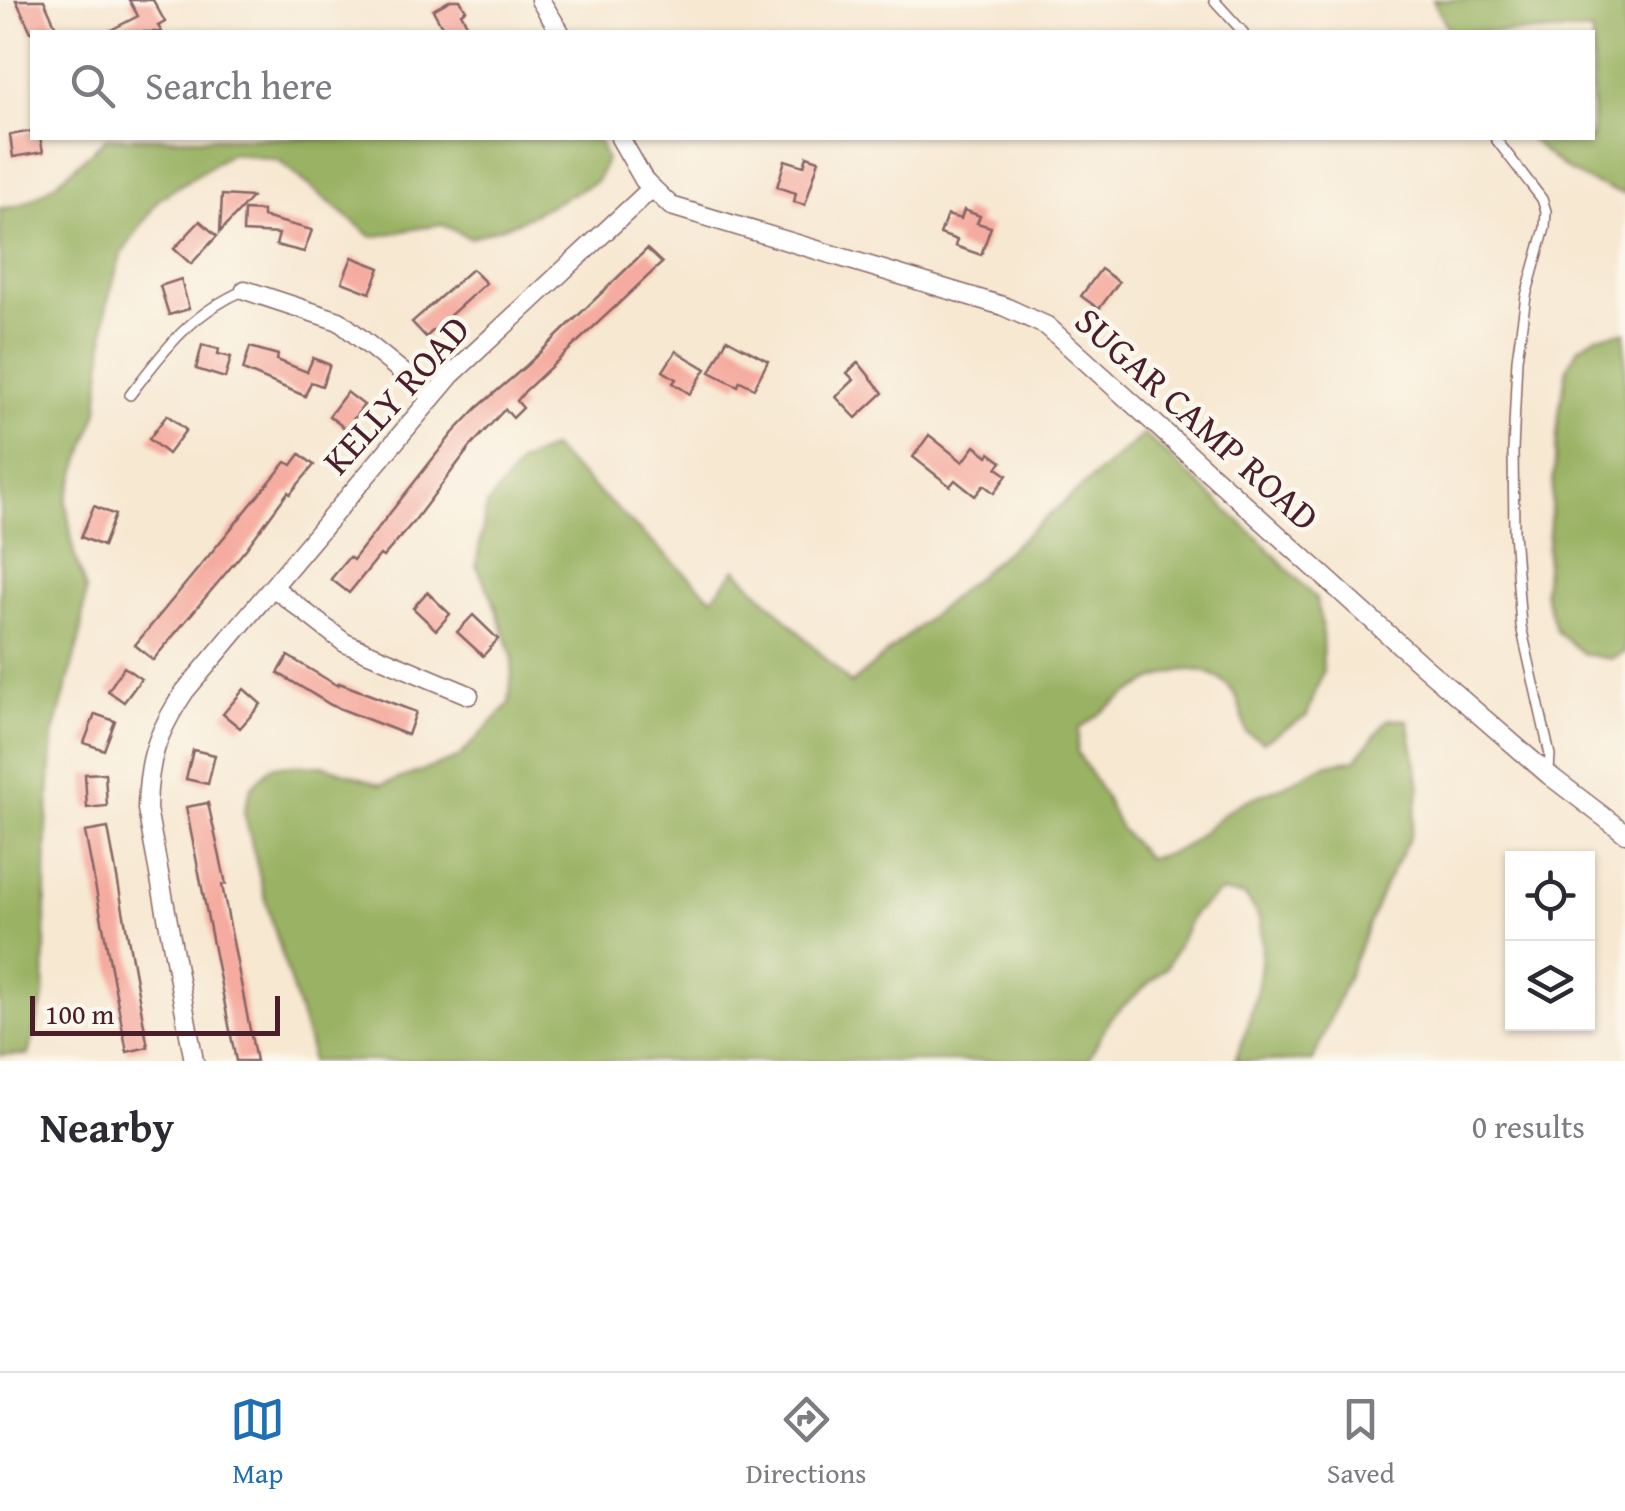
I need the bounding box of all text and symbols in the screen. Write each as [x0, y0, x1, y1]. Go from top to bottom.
search box [30, 30, 1595, 140]
text: Search here [145, 57, 333, 113]
icon: search [65, 58, 120, 113]
street label: SUGAR CAMP ROAD [1063, 293, 1332, 543]
street label: KELLY ROAD [308, 302, 482, 486]
map controls [1505, 851, 1595, 1031]
button: locate [1505, 851, 1595, 941]
button: layers [1505, 941, 1595, 1031]
scale bar [30, 991, 280, 1036]
text: 100 m [45, 993, 114, 1034]
text: Nearby [40, 1096, 174, 1157]
text: 0 results [1472, 1103, 1585, 1150]
tab: Map [230, 1392, 285, 1493]
tab: Directions [746, 1392, 866, 1493]
tab: Saved [1327, 1392, 1395, 1493]

